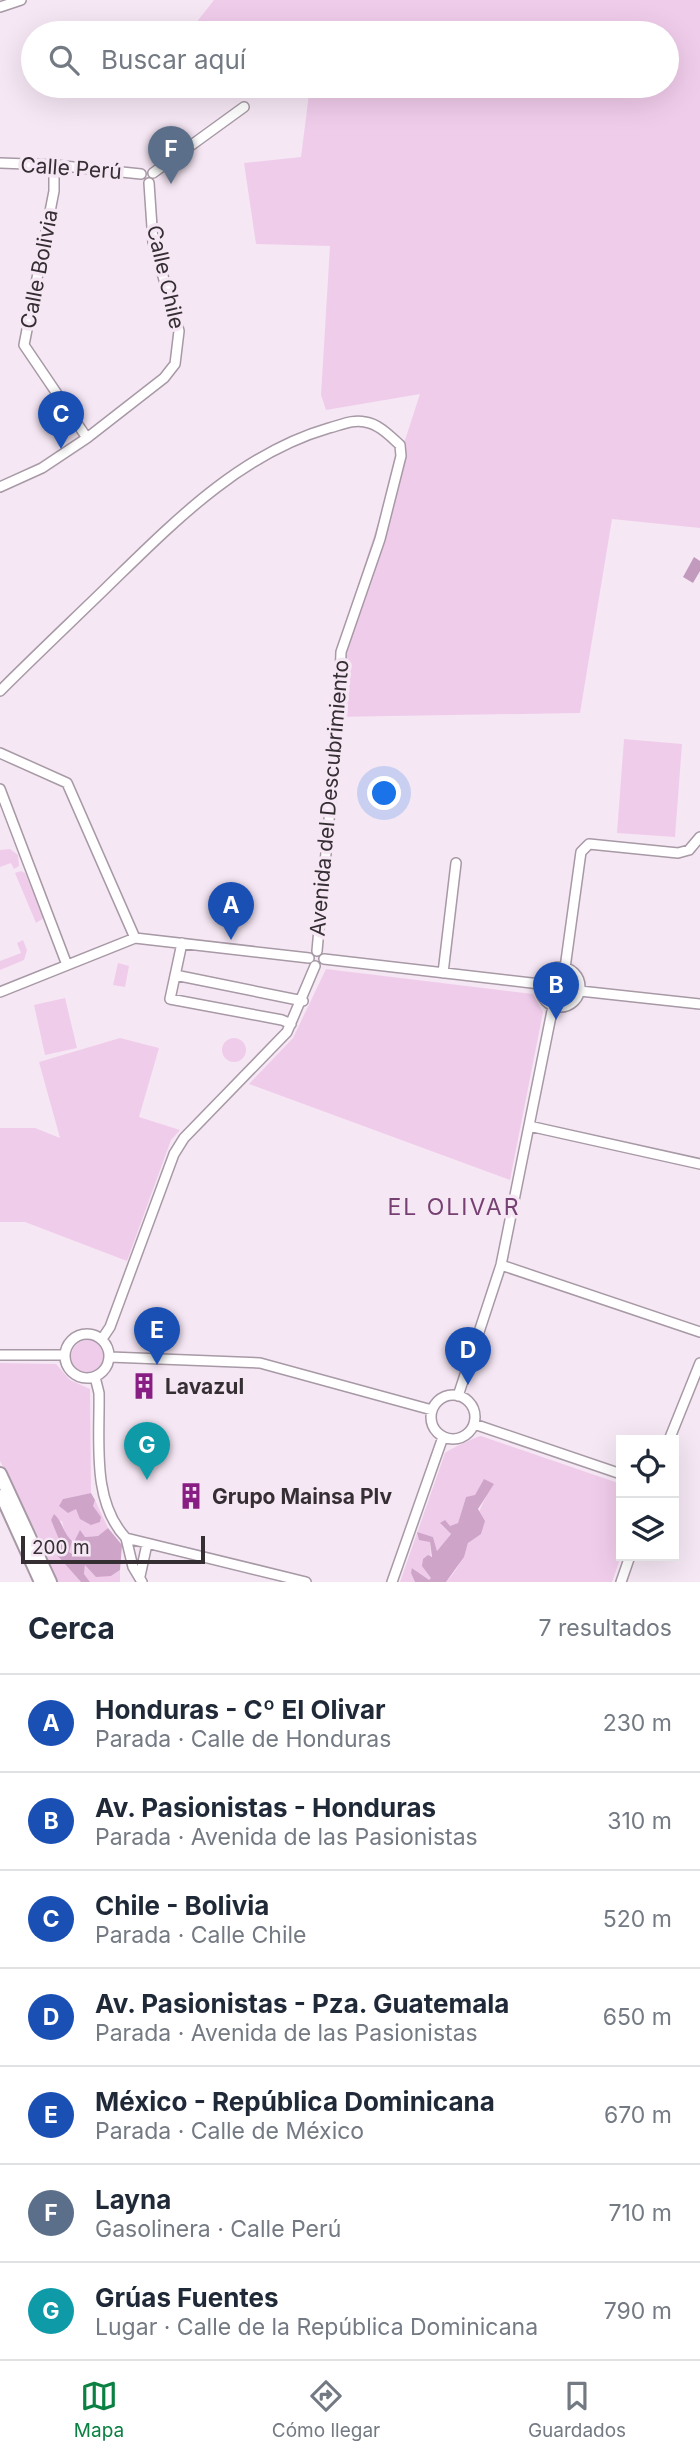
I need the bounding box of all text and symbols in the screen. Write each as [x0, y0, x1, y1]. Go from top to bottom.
search box [21, 21, 679, 98]
icon: search [45, 41, 83, 79]
text: Buscar aquí [101, 44, 246, 75]
pin: F [148, 126, 194, 184]
street label: Calle Perú [20, 152, 122, 184]
street label: Calle Bolivia [15, 207, 63, 331]
street label: Calle Chile [142, 223, 190, 331]
pin: C [38, 391, 84, 449]
street label: Avenida del Descubrimiento [304, 659, 354, 937]
your location [367, 776, 401, 810]
pin: A [208, 882, 254, 940]
pin: B [533, 962, 579, 1020]
district label: EL OLIVAR [387, 1193, 521, 1221]
pin: E [134, 1307, 180, 1365]
pin: D [445, 1327, 491, 1385]
building icon: Lavazul [129, 1371, 159, 1401]
place label: Lavazul [165, 1374, 244, 1399]
pin: G [124, 1422, 170, 1480]
map controls [616, 1435, 679, 1561]
button: locate [616, 1435, 679, 1498]
building icon: Grupo Mainsa Plv [176, 1481, 206, 1511]
place label: Grupo Mainsa Plv [212, 1484, 392, 1509]
button: layers [616, 1498, 679, 1561]
scale bar [21, 1533, 205, 1565]
text: 200 m [32, 1536, 90, 1559]
text: Cerca [28, 1610, 115, 1646]
text: 7 resultados [539, 1614, 672, 1642]
text: Honduras - Cº El Olivar [95, 1694, 386, 1725]
text: A [42, 1709, 60, 1737]
text: 230 m [603, 1709, 672, 1737]
text: Parada · Calle de Honduras [95, 1725, 391, 1753]
text: Av. Pasionistas - Honduras [95, 1792, 436, 1823]
text: B [43, 1807, 59, 1835]
text: 310 m [607, 1807, 672, 1835]
text: Parada · Avenida de las Pasionistas [95, 1823, 478, 1851]
text: Chile - Bolivia [95, 1890, 269, 1921]
text: C [42, 1905, 60, 1933]
text: 520 m [603, 1905, 672, 1933]
text: Parada · Calle Chile [95, 1921, 306, 1949]
text: Av. Pasionistas - Pza. Guatemala [95, 1988, 509, 2019]
text: D [43, 2003, 59, 2031]
text: 650 m [603, 2003, 672, 2031]
text: Parada · Avenida de las Pasionistas [95, 2019, 478, 2047]
text: México - República Dominicana [95, 2086, 495, 2117]
text: E [44, 2101, 58, 2129]
text: 670 m [604, 2101, 672, 2129]
text: Parada · Calle de México [95, 2117, 364, 2145]
text: Layna [95, 2184, 171, 2215]
text: F [44, 2199, 58, 2227]
text: 710 m [609, 2199, 672, 2227]
text: Gasolinera · Calle Perú [95, 2215, 341, 2243]
text: Grúas Fuentes [95, 2282, 279, 2313]
text: G [42, 2297, 60, 2325]
text: 790 m [604, 2297, 672, 2325]
text: Lugar · Calle de la República Dominicana [95, 2313, 538, 2341]
tab: Mapa [74, 2377, 124, 2442]
tab: Cómo llegar [272, 2377, 380, 2442]
tab: Guardados [528, 2377, 626, 2442]

